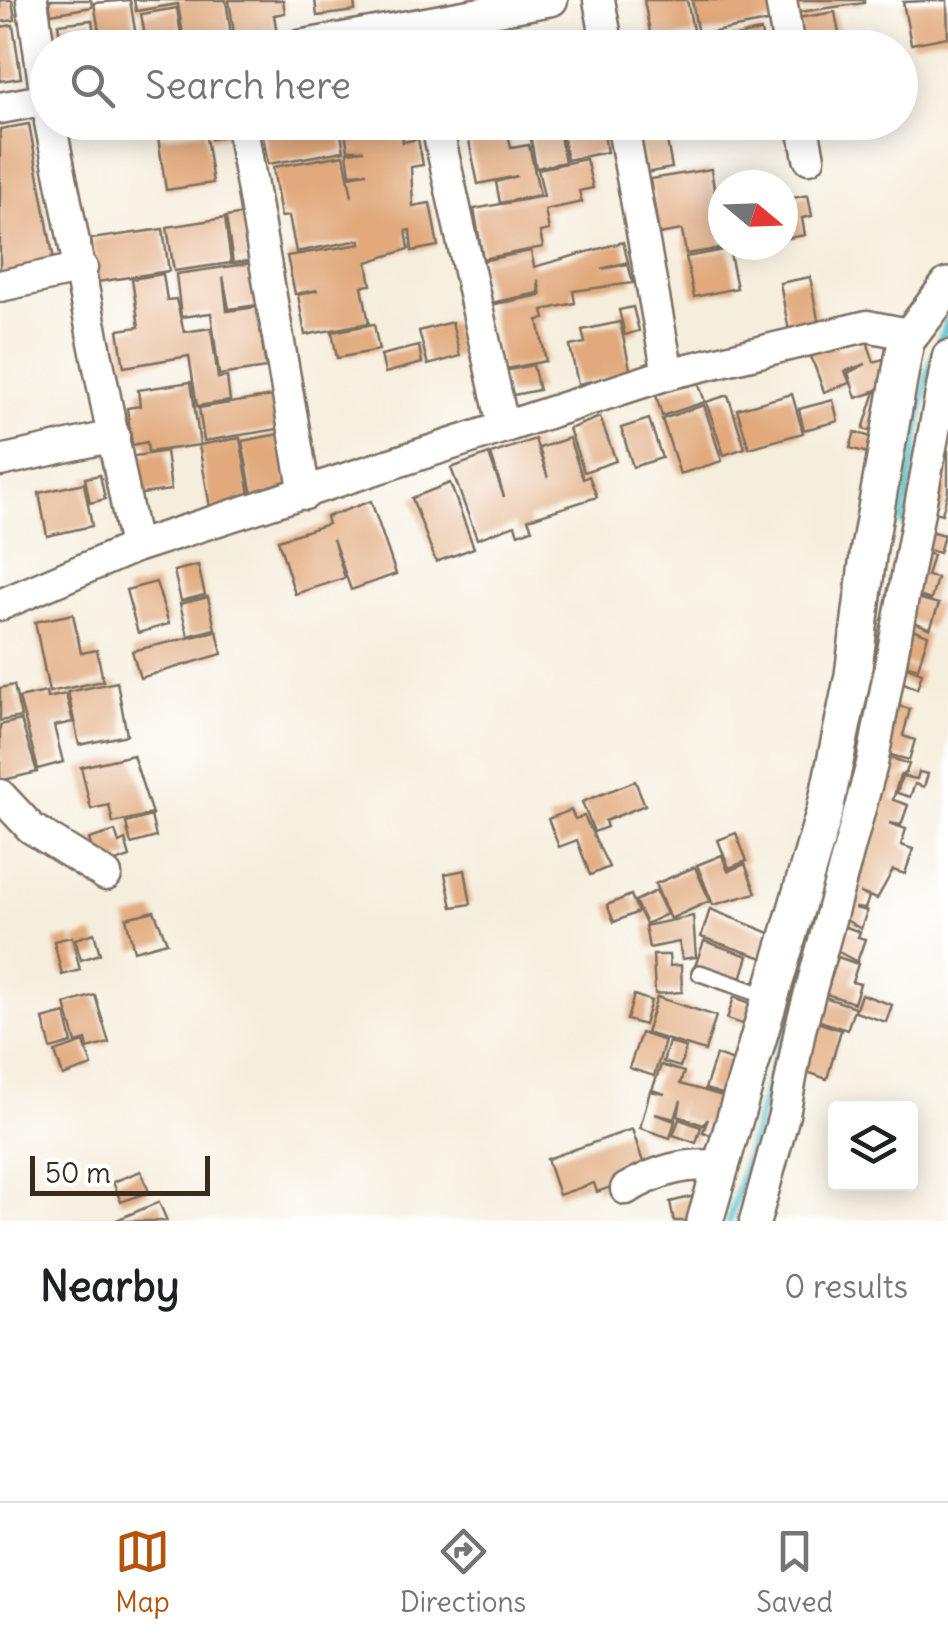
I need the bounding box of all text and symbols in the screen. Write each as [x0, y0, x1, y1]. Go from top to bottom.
search box [30, 30, 918, 140]
icon: search [65, 58, 120, 113]
text: Search here [145, 62, 351, 109]
north arrow [708, 170, 798, 260]
map controls [828, 1101, 918, 1191]
button: layers [828, 1101, 918, 1191]
scale bar [30, 1151, 210, 1196]
text: 50 m [45, 1155, 111, 1191]
text: Nearby [40, 1260, 179, 1312]
text: 0 results [784, 1266, 908, 1307]
tab: Map [115, 1524, 170, 1620]
tab: Directions [400, 1524, 526, 1620]
tab: Saved [756, 1524, 833, 1620]

